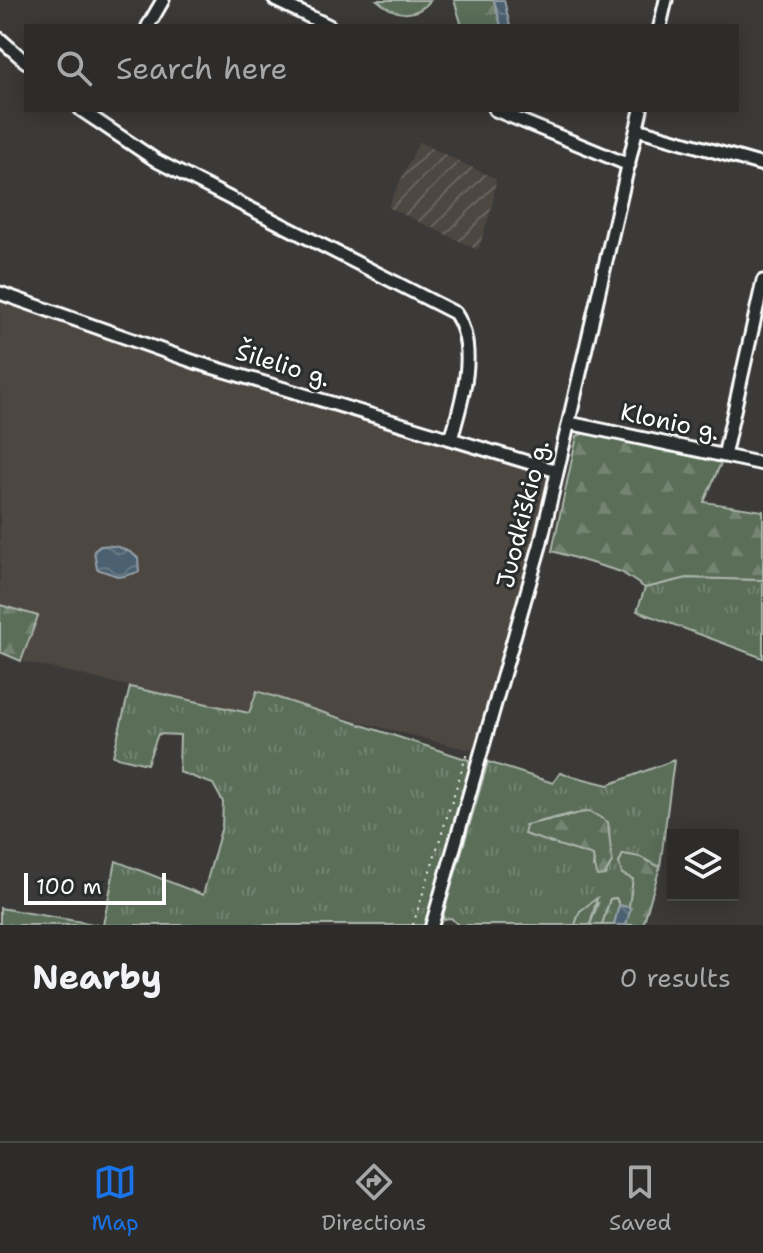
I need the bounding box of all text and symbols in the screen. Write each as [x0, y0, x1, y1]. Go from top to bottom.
search box [24, 24, 739, 112]
icon: search [52, 46, 96, 90]
text: Search here [116, 48, 287, 89]
street label: Šilelio g. [232, 336, 334, 394]
street label: Klonio g. [618, 396, 722, 448]
street label: Juodkiškio g. [489, 437, 557, 591]
map controls [667, 829, 739, 901]
button: layers [667, 829, 739, 901]
scale bar [24, 869, 166, 905]
text: 100 m [36, 872, 102, 901]
text: Nearby [32, 954, 162, 1000]
text: 0 results [619, 960, 731, 995]
tab: Map [91, 1160, 139, 1237]
tab: Directions [321, 1160, 426, 1237]
tab: Saved [609, 1160, 672, 1237]

